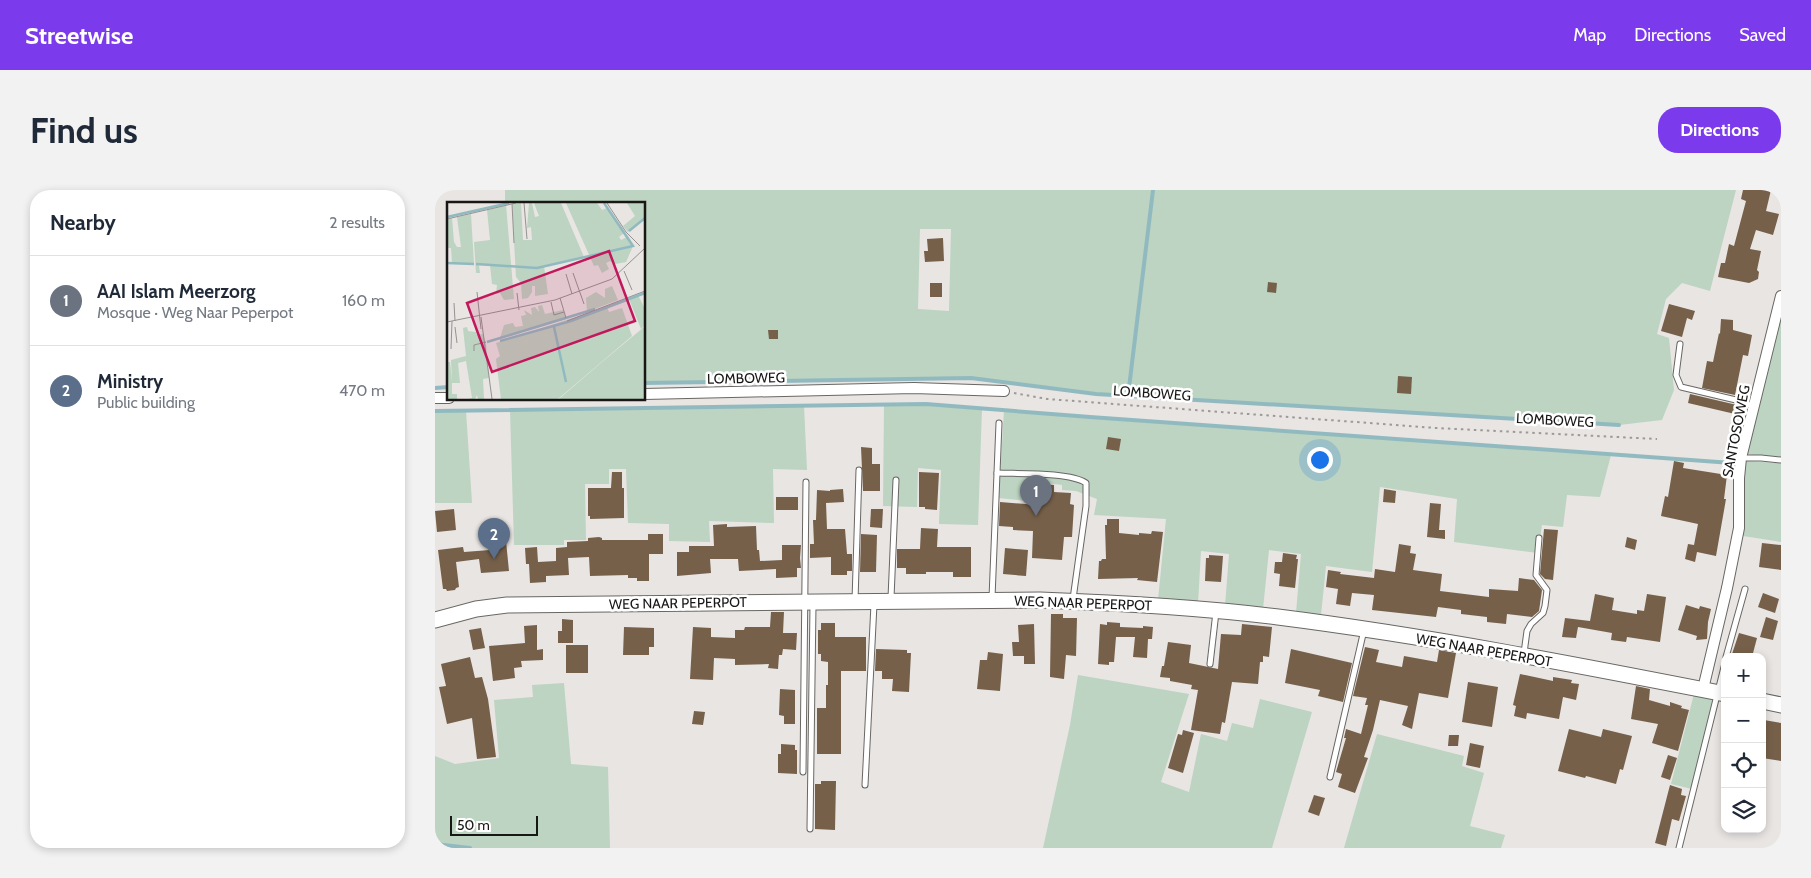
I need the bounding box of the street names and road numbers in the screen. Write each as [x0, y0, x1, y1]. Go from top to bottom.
street label: LOMBOWEG [707, 368, 785, 388]
street label: LOMBOWEG [1112, 381, 1192, 405]
street label: SANTOSOWEG [1718, 383, 1754, 479]
street label: LOMBOWEG [1516, 409, 1594, 431]
street label: WEG NAAR PEPERPOT [1014, 592, 1153, 614]
street label: WEG NAAR PEPERPOT [609, 593, 748, 613]
street label: WEG NAAR PEPERPOT [1414, 629, 1554, 671]

